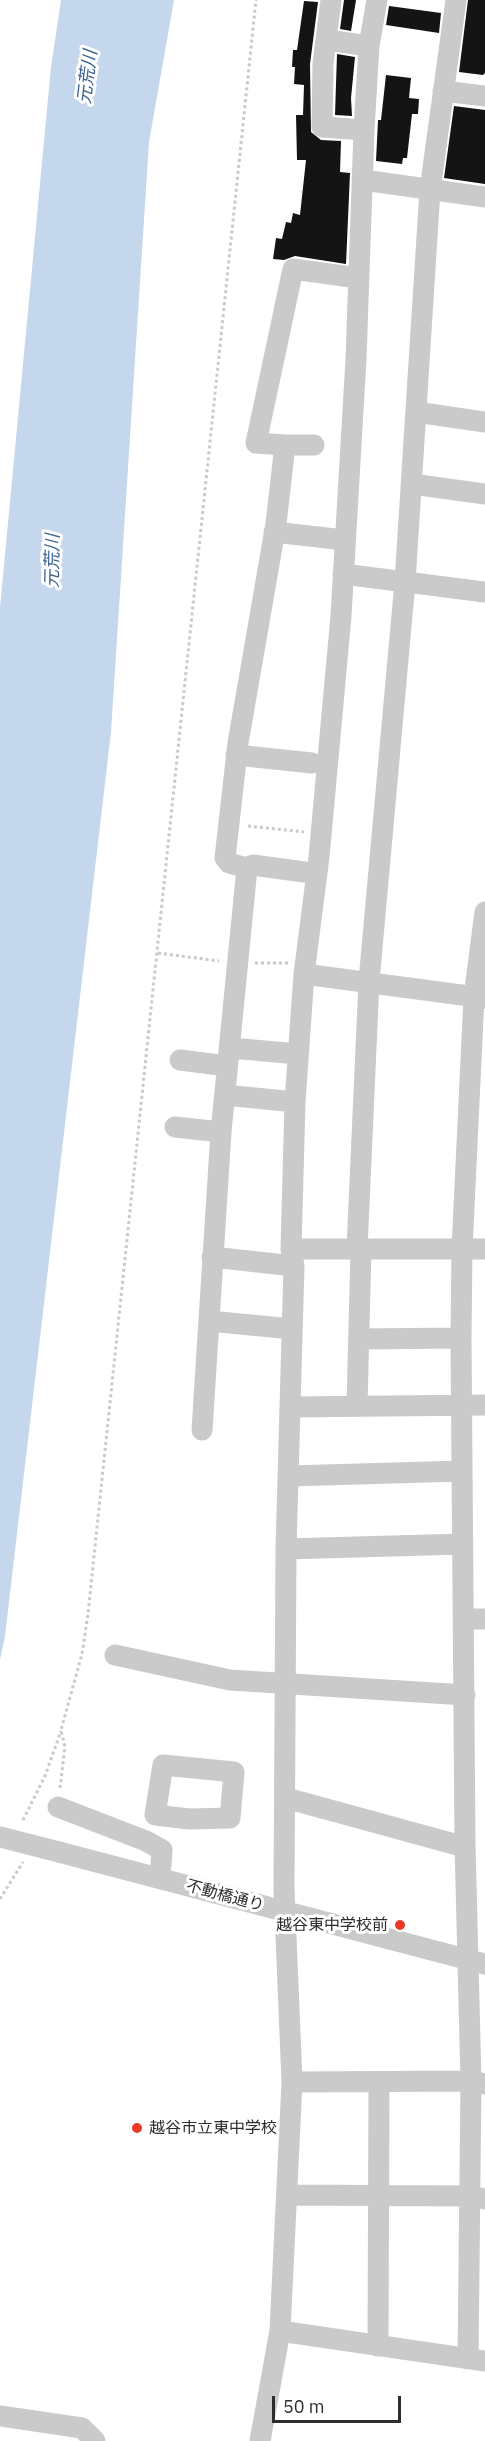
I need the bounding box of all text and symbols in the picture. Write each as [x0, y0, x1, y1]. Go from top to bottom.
water label: 元荒川 [74, 49, 102, 105]
water label: 元荒川 [42, 534, 64, 588]
street label: 不動橋通り [184, 1876, 266, 1916]
place label: 越谷東中学校前 [276, 1915, 388, 1935]
marker: 越谷東中学校前 [393, 1918, 407, 1932]
place label: 越谷市立東中学校 [149, 2118, 277, 2138]
marker: 越谷市立東中学校 [130, 2121, 144, 2135]
scale bar [275, 2384, 404, 2422]
text: 50 m [283, 2395, 325, 2418]

